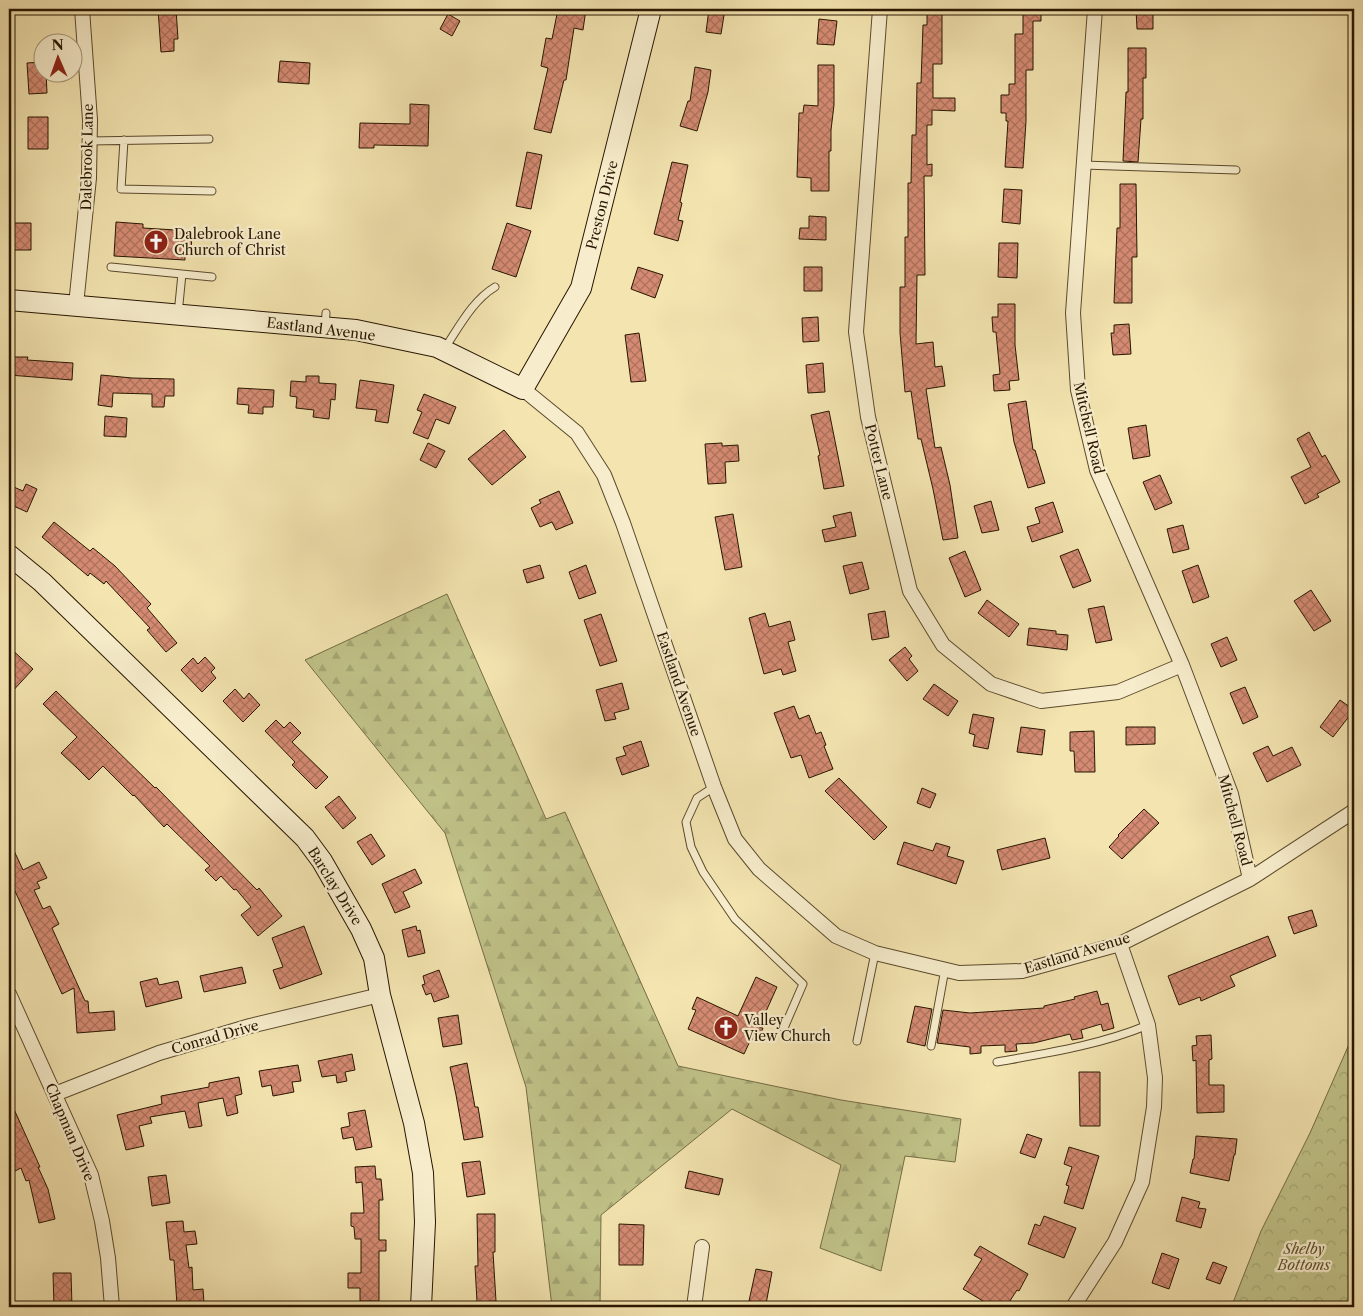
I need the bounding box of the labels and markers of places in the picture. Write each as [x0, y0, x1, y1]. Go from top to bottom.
place label: Dalebrook Lane Church of Christ [174, 225, 286, 259]
church icon: Dalebrook Lane Church of Christ [143, 229, 169, 255]
place label: Valley View Church [743, 1011, 831, 1045]
church icon: Valley View Church [713, 1015, 739, 1041]

